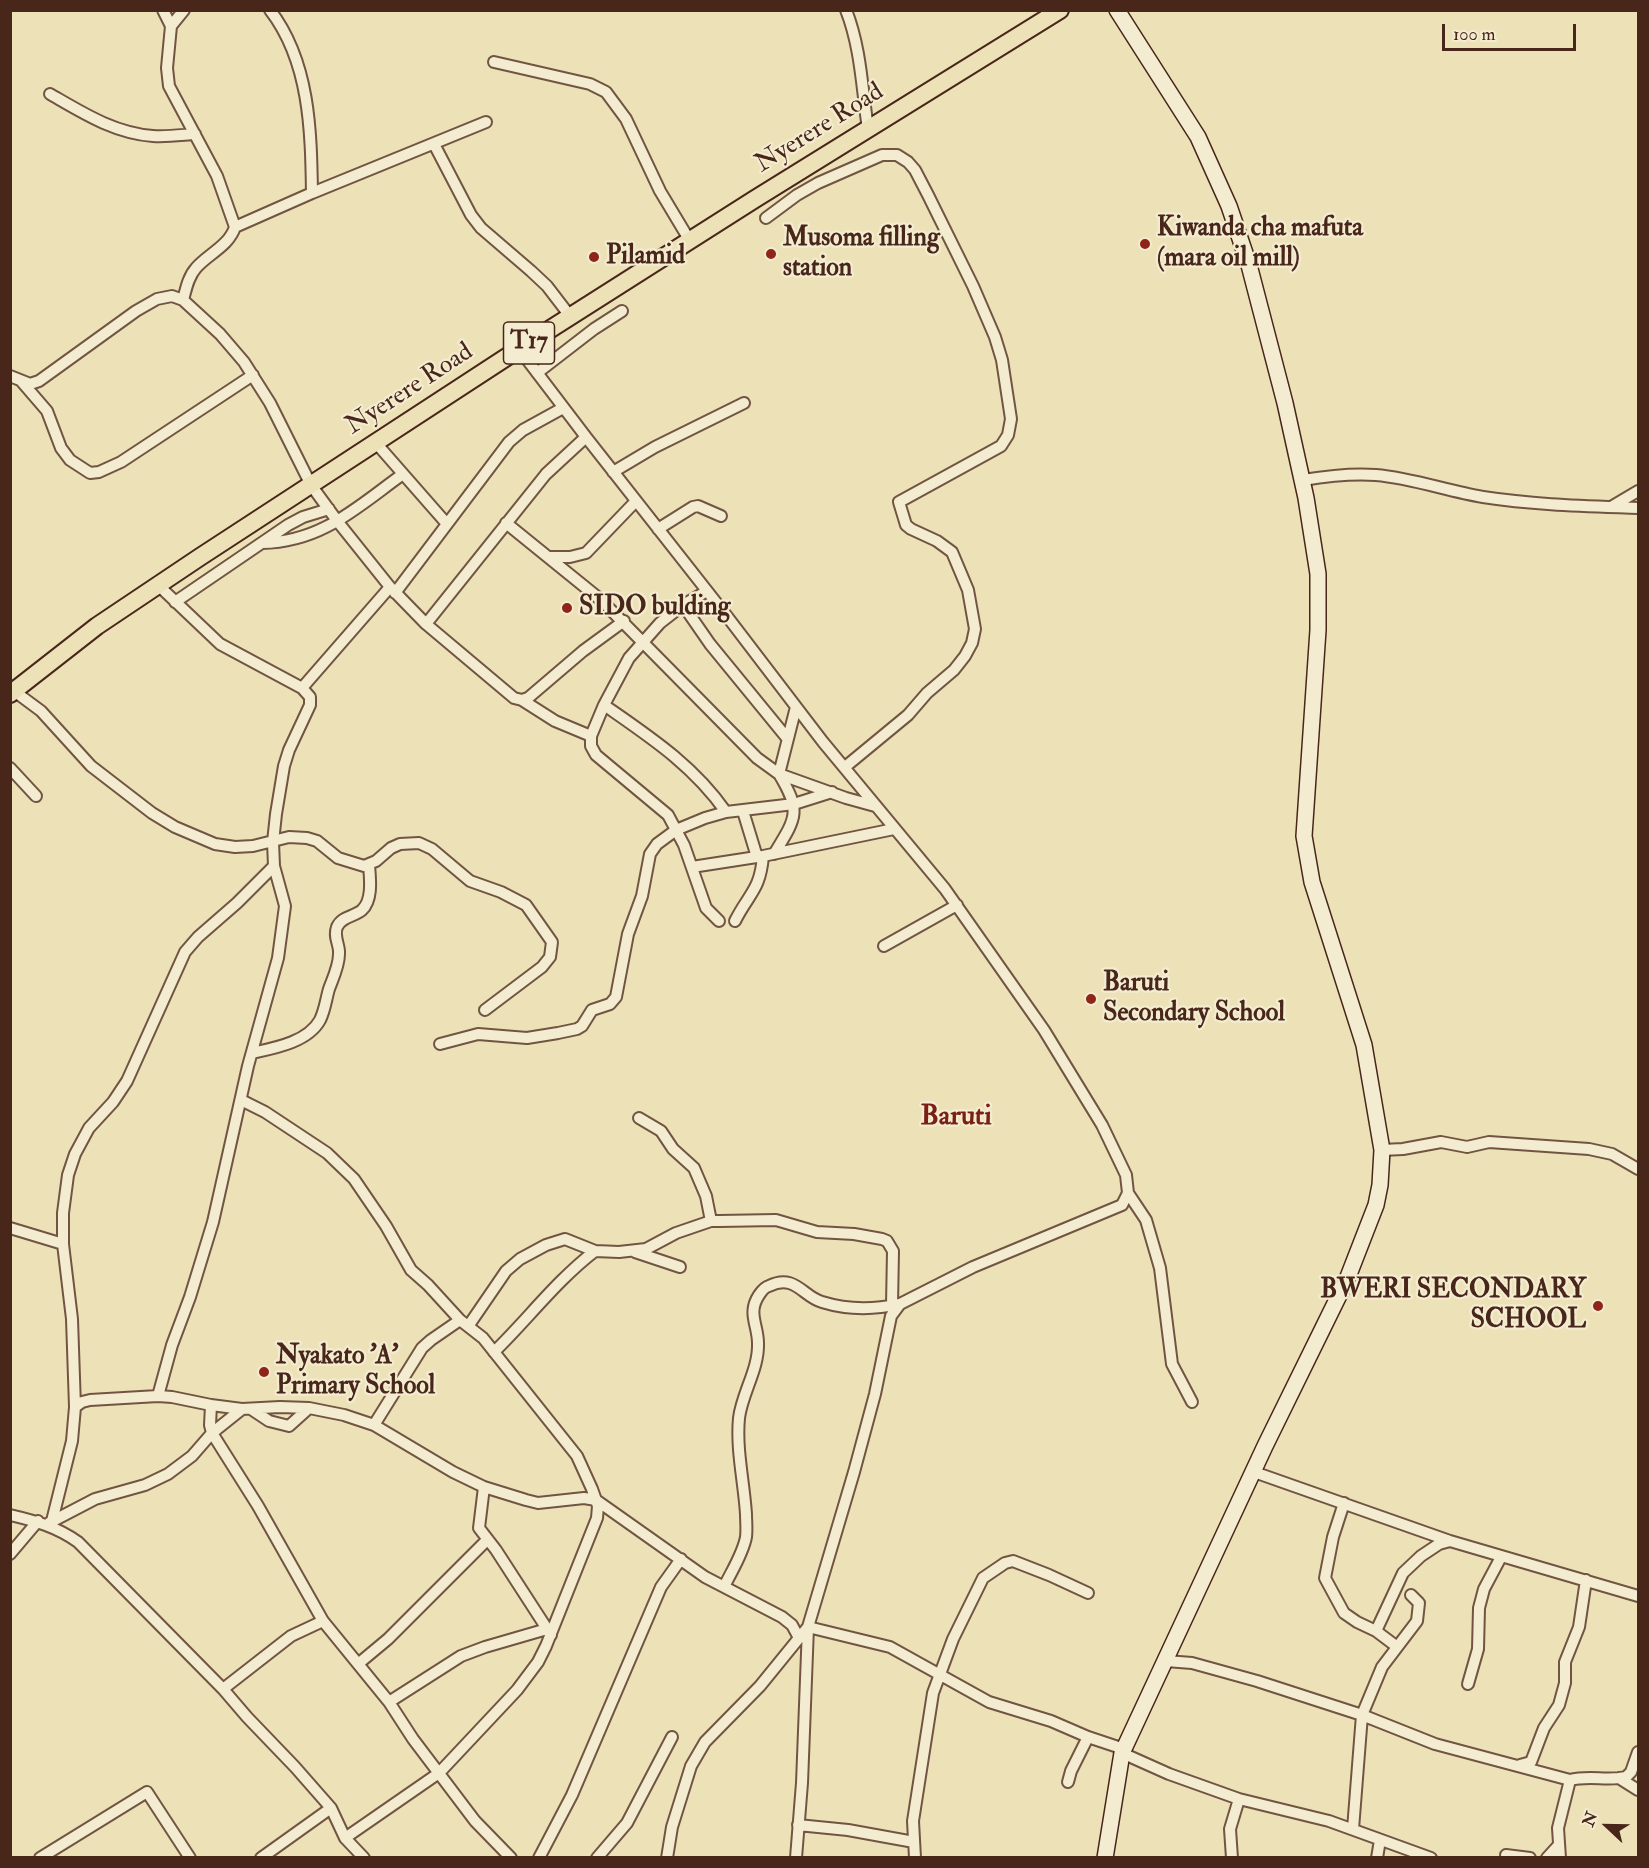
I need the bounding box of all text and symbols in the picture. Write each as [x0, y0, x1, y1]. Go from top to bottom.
scale bar [1445, 12, 1578, 50]
text: 100 m [1453, 23, 1496, 46]
street label: Nyerere Road [750, 77, 890, 181]
place label: Kiwanda cha mafuta (mara oil mill) [1157, 213, 1363, 274]
place label: Musoma filling station [783, 223, 940, 284]
marker: Kiwanda cha mafuta (mara oil mill) [1138, 237, 1152, 251]
place label: Pilamid [606, 241, 685, 273]
marker: Musoma filling station [764, 247, 778, 261]
marker: Pilamid [587, 250, 601, 264]
road number: T17 [504, 322, 554, 364]
street label: Nyerere Road [340, 337, 480, 443]
place label: SIDO bulding [579, 592, 730, 624]
marker: SIDO bulding [560, 601, 574, 615]
place label: Baruti Secondary School [1103, 968, 1285, 1030]
marker: Baruti Secondary School [1084, 992, 1098, 1006]
district label: Baruti [920, 1101, 992, 1135]
place label: BWERI SECONDARY SCHOOL [1320, 1275, 1586, 1336]
marker: BWERI SECONDARY SCHOOL [1591, 1299, 1605, 1313]
place label: Nyakato 'A' Primary School [276, 1341, 435, 1402]
marker: Nyakato 'A' Primary School [257, 1365, 271, 1379]
north arrow [1577, 1796, 1637, 1856]
text: N [1578, 1809, 1602, 1830]

